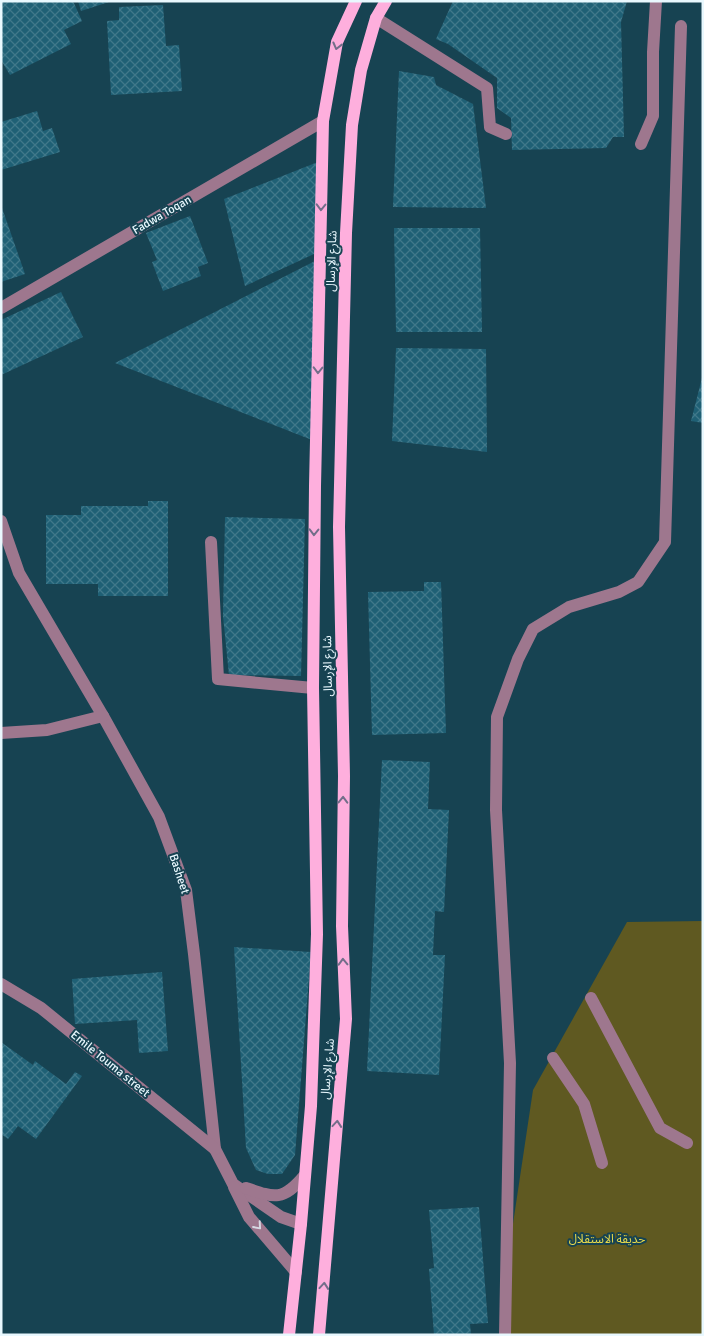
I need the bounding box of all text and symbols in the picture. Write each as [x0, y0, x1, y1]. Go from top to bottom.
one-way arrow [332, 42, 343, 50]
street label: Fadwa Toqan [130, 192, 194, 238]
one-way arrow [316, 204, 326, 211]
street label: شارع الإرسال [323, 230, 342, 292]
one-way arrow [312, 366, 323, 374]
one-way arrow [309, 528, 319, 536]
street label: شارع الإرسال [320, 635, 337, 697]
one-way arrow [338, 795, 348, 803]
street label: Basheet [165, 852, 193, 896]
one-way arrow [338, 958, 349, 966]
street label: Emile Touma street [67, 1027, 153, 1101]
street label: شارع الإرسال [318, 1038, 339, 1100]
one-way arrow [331, 1120, 342, 1128]
one-way arrow [252, 1220, 260, 1229]
park label: حديقة الاستقلال [569, 1232, 645, 1247]
one-way arrow [318, 1282, 329, 1290]

